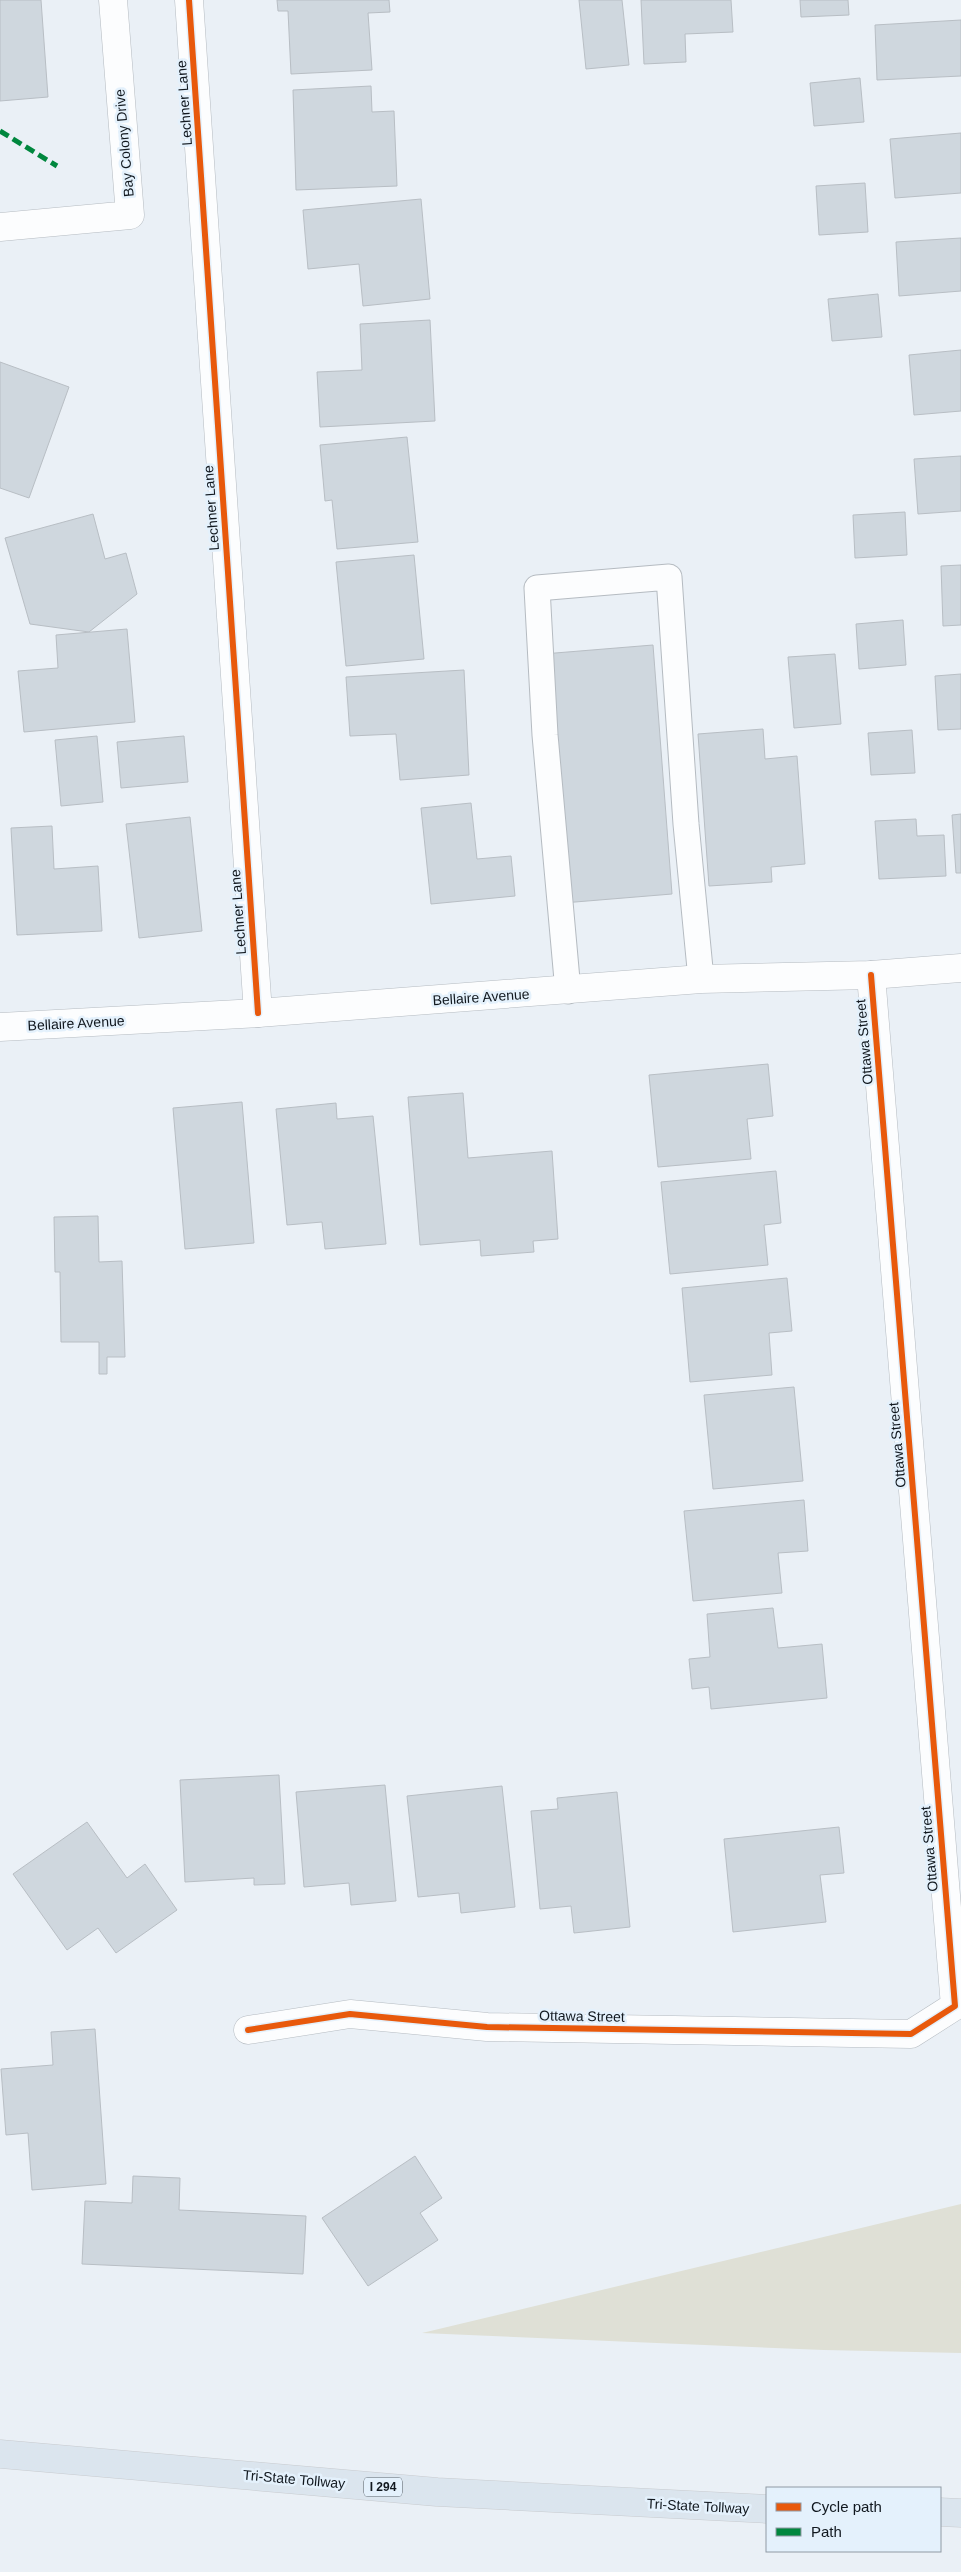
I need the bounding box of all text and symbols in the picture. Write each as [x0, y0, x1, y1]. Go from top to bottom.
street label: Lechner Lane [173, 60, 195, 146]
street label: Bay Colony Drive [111, 88, 137, 198]
street label: Lechner Lane [200, 465, 222, 551]
street label: Lechner Lane [227, 869, 249, 955]
street label: Bellaire Avenue [432, 986, 530, 1008]
street label: Ottawa Street [852, 999, 876, 1085]
street label: Bellaire Avenue [27, 1012, 125, 1034]
street label: Ottawa Street [885, 1402, 909, 1488]
street label: Ottawa Street [917, 1806, 941, 1892]
street label: Ottawa Street [539, 2007, 625, 2025]
street label: Tri-State Tollway [242, 2467, 346, 2491]
road number: I 294 [364, 2478, 402, 2496]
legend [766, 2487, 941, 2552]
street label: Tri-State Tollway [646, 2495, 750, 2517]
text: Cycle path [811, 2498, 882, 2515]
text: Path [811, 2523, 842, 2540]

